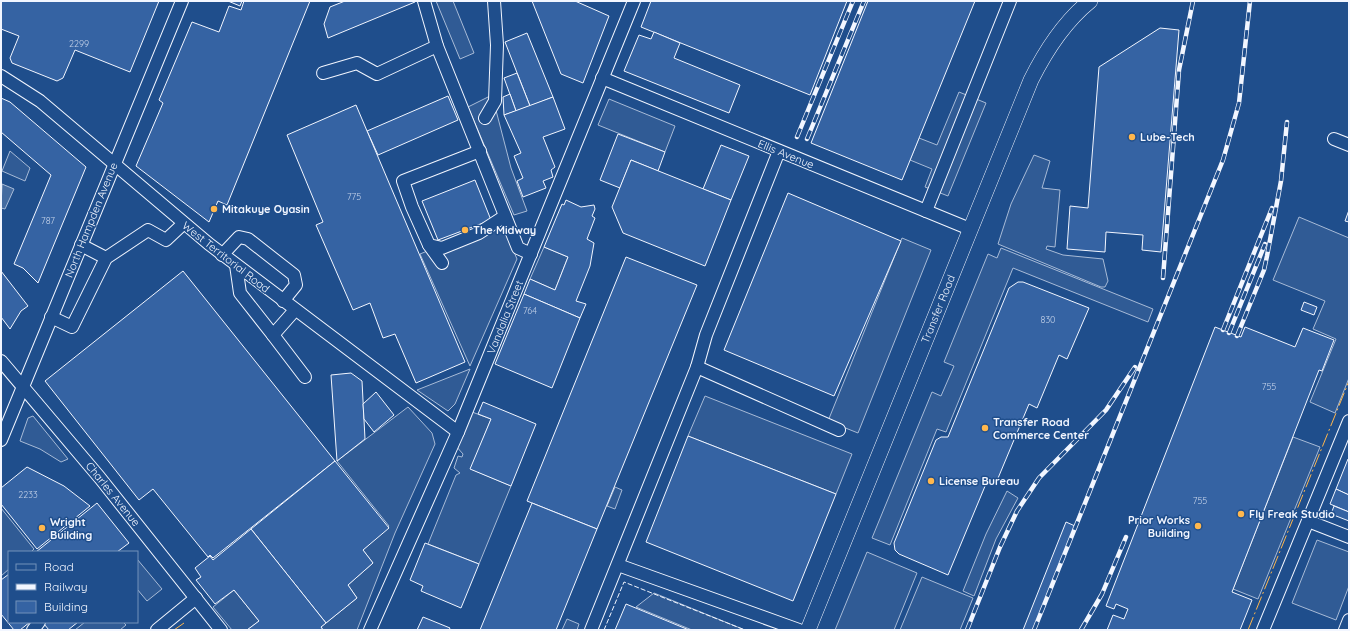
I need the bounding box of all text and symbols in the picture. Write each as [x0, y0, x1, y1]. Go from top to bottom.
house number: 2299 [69, 38, 89, 49]
place label: Lube-Tech [1140, 130, 1195, 144]
marker: Lube-Tech [1127, 132, 1137, 142]
street label: Ellis Avenue [756, 136, 816, 172]
street label: North Hampden Avenue [61, 160, 121, 280]
house number: 775 [347, 191, 361, 202]
place label: Mitakuye Oyasin [222, 202, 310, 216]
marker: Mitakuye Oyasin [209, 204, 219, 214]
house number: 787 [41, 215, 55, 226]
street label: West Territorial Road [179, 218, 273, 296]
place label: The Midway [473, 223, 536, 237]
marker: The Midway [460, 225, 470, 235]
street label: Transfer Road [918, 273, 958, 345]
street label: Vandalia Street [484, 278, 526, 356]
house number: 764 [523, 305, 537, 316]
house number: 830 [1041, 314, 1055, 325]
house number: 755 [1262, 381, 1276, 392]
place label: Transfer Road Commerce Center [993, 415, 1089, 442]
marker: Transfer Road Commerce Center [980, 423, 990, 433]
street label: Charles Avenue [83, 459, 143, 529]
place label: License Bureau [939, 474, 1019, 488]
marker: License Bureau [926, 476, 936, 486]
house number: 2233 [18, 489, 38, 500]
house number: 755 [1193, 495, 1207, 506]
place label: Fly Freak Studio [1249, 507, 1335, 521]
marker: Fly Freak Studio [1236, 509, 1246, 519]
place label: Prior Works Building [1128, 513, 1190, 540]
place label: Wright Building [50, 515, 92, 542]
marker: Prior Works Building [1193, 521, 1203, 531]
marker: Wright Building [37, 523, 47, 533]
legend [8, 551, 138, 623]
text: Road [44, 559, 74, 574]
text: Railway [44, 579, 88, 594]
text: Building [44, 599, 88, 614]

